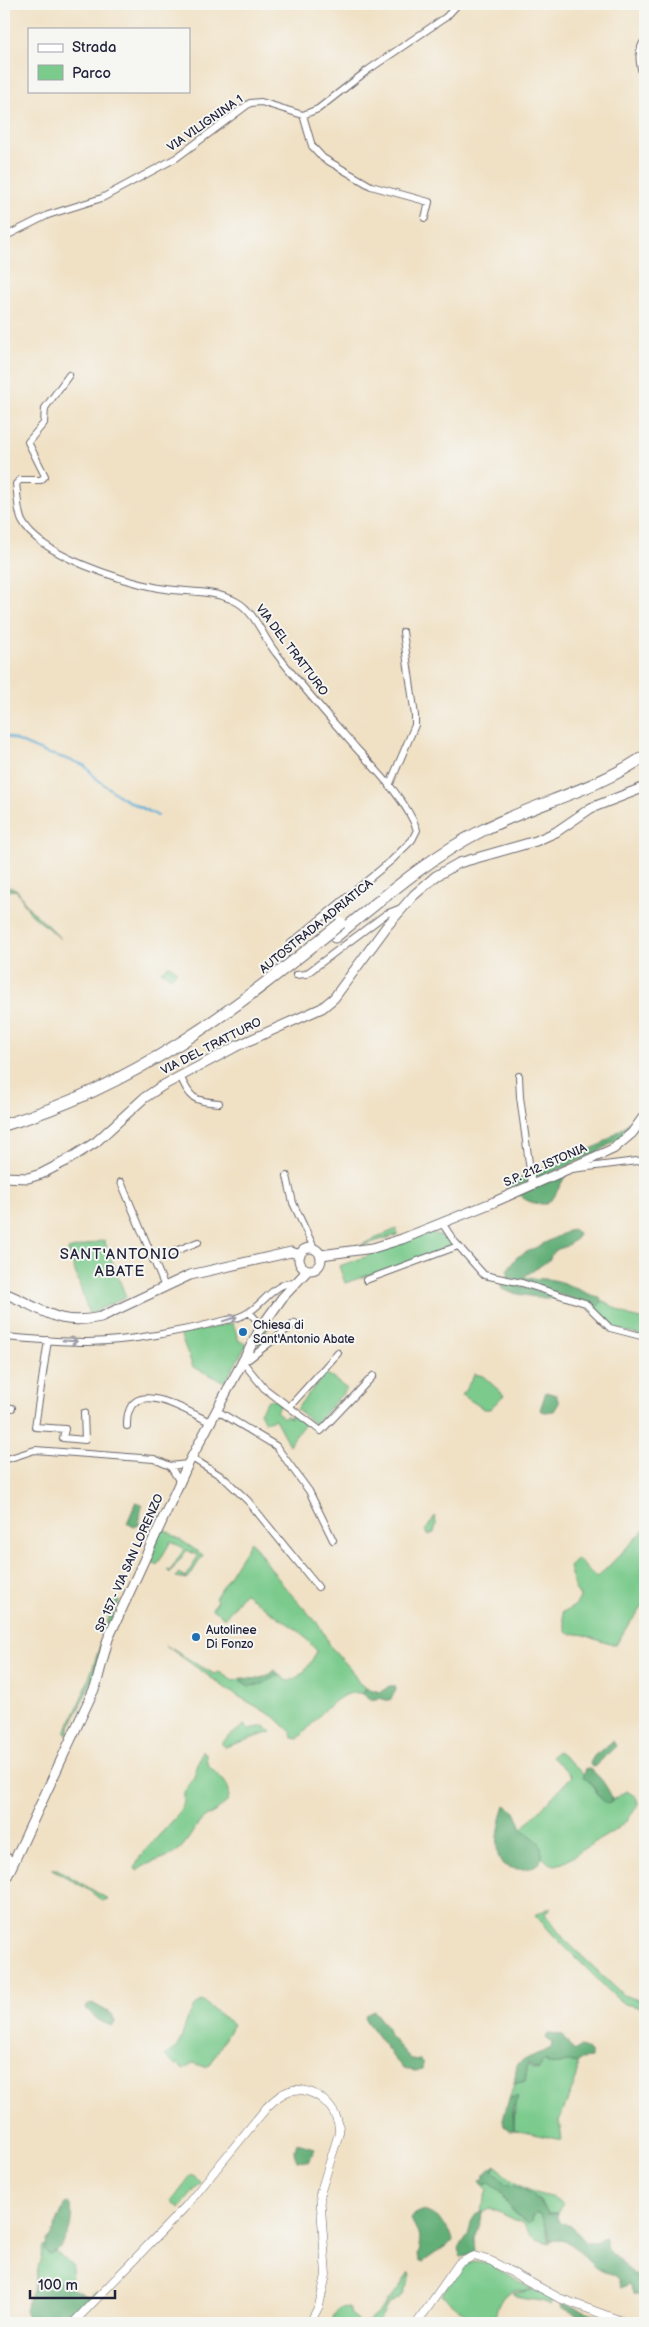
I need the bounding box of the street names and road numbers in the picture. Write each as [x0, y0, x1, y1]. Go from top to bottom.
street label: VIA VILIGNINA 1 [164, 92, 246, 155]
street label: VIA DEL TRATTURO [252, 602, 331, 699]
street label: AUTOSTRADA ADRIATICA [257, 876, 377, 977]
street label: VIA DEL TRATTURO [158, 1015, 264, 1078]
street label: S.P. 212 ISTONIA [501, 1140, 590, 1191]
street label: SP 157 - VIA SAN LORENZO [92, 1492, 167, 1635]

